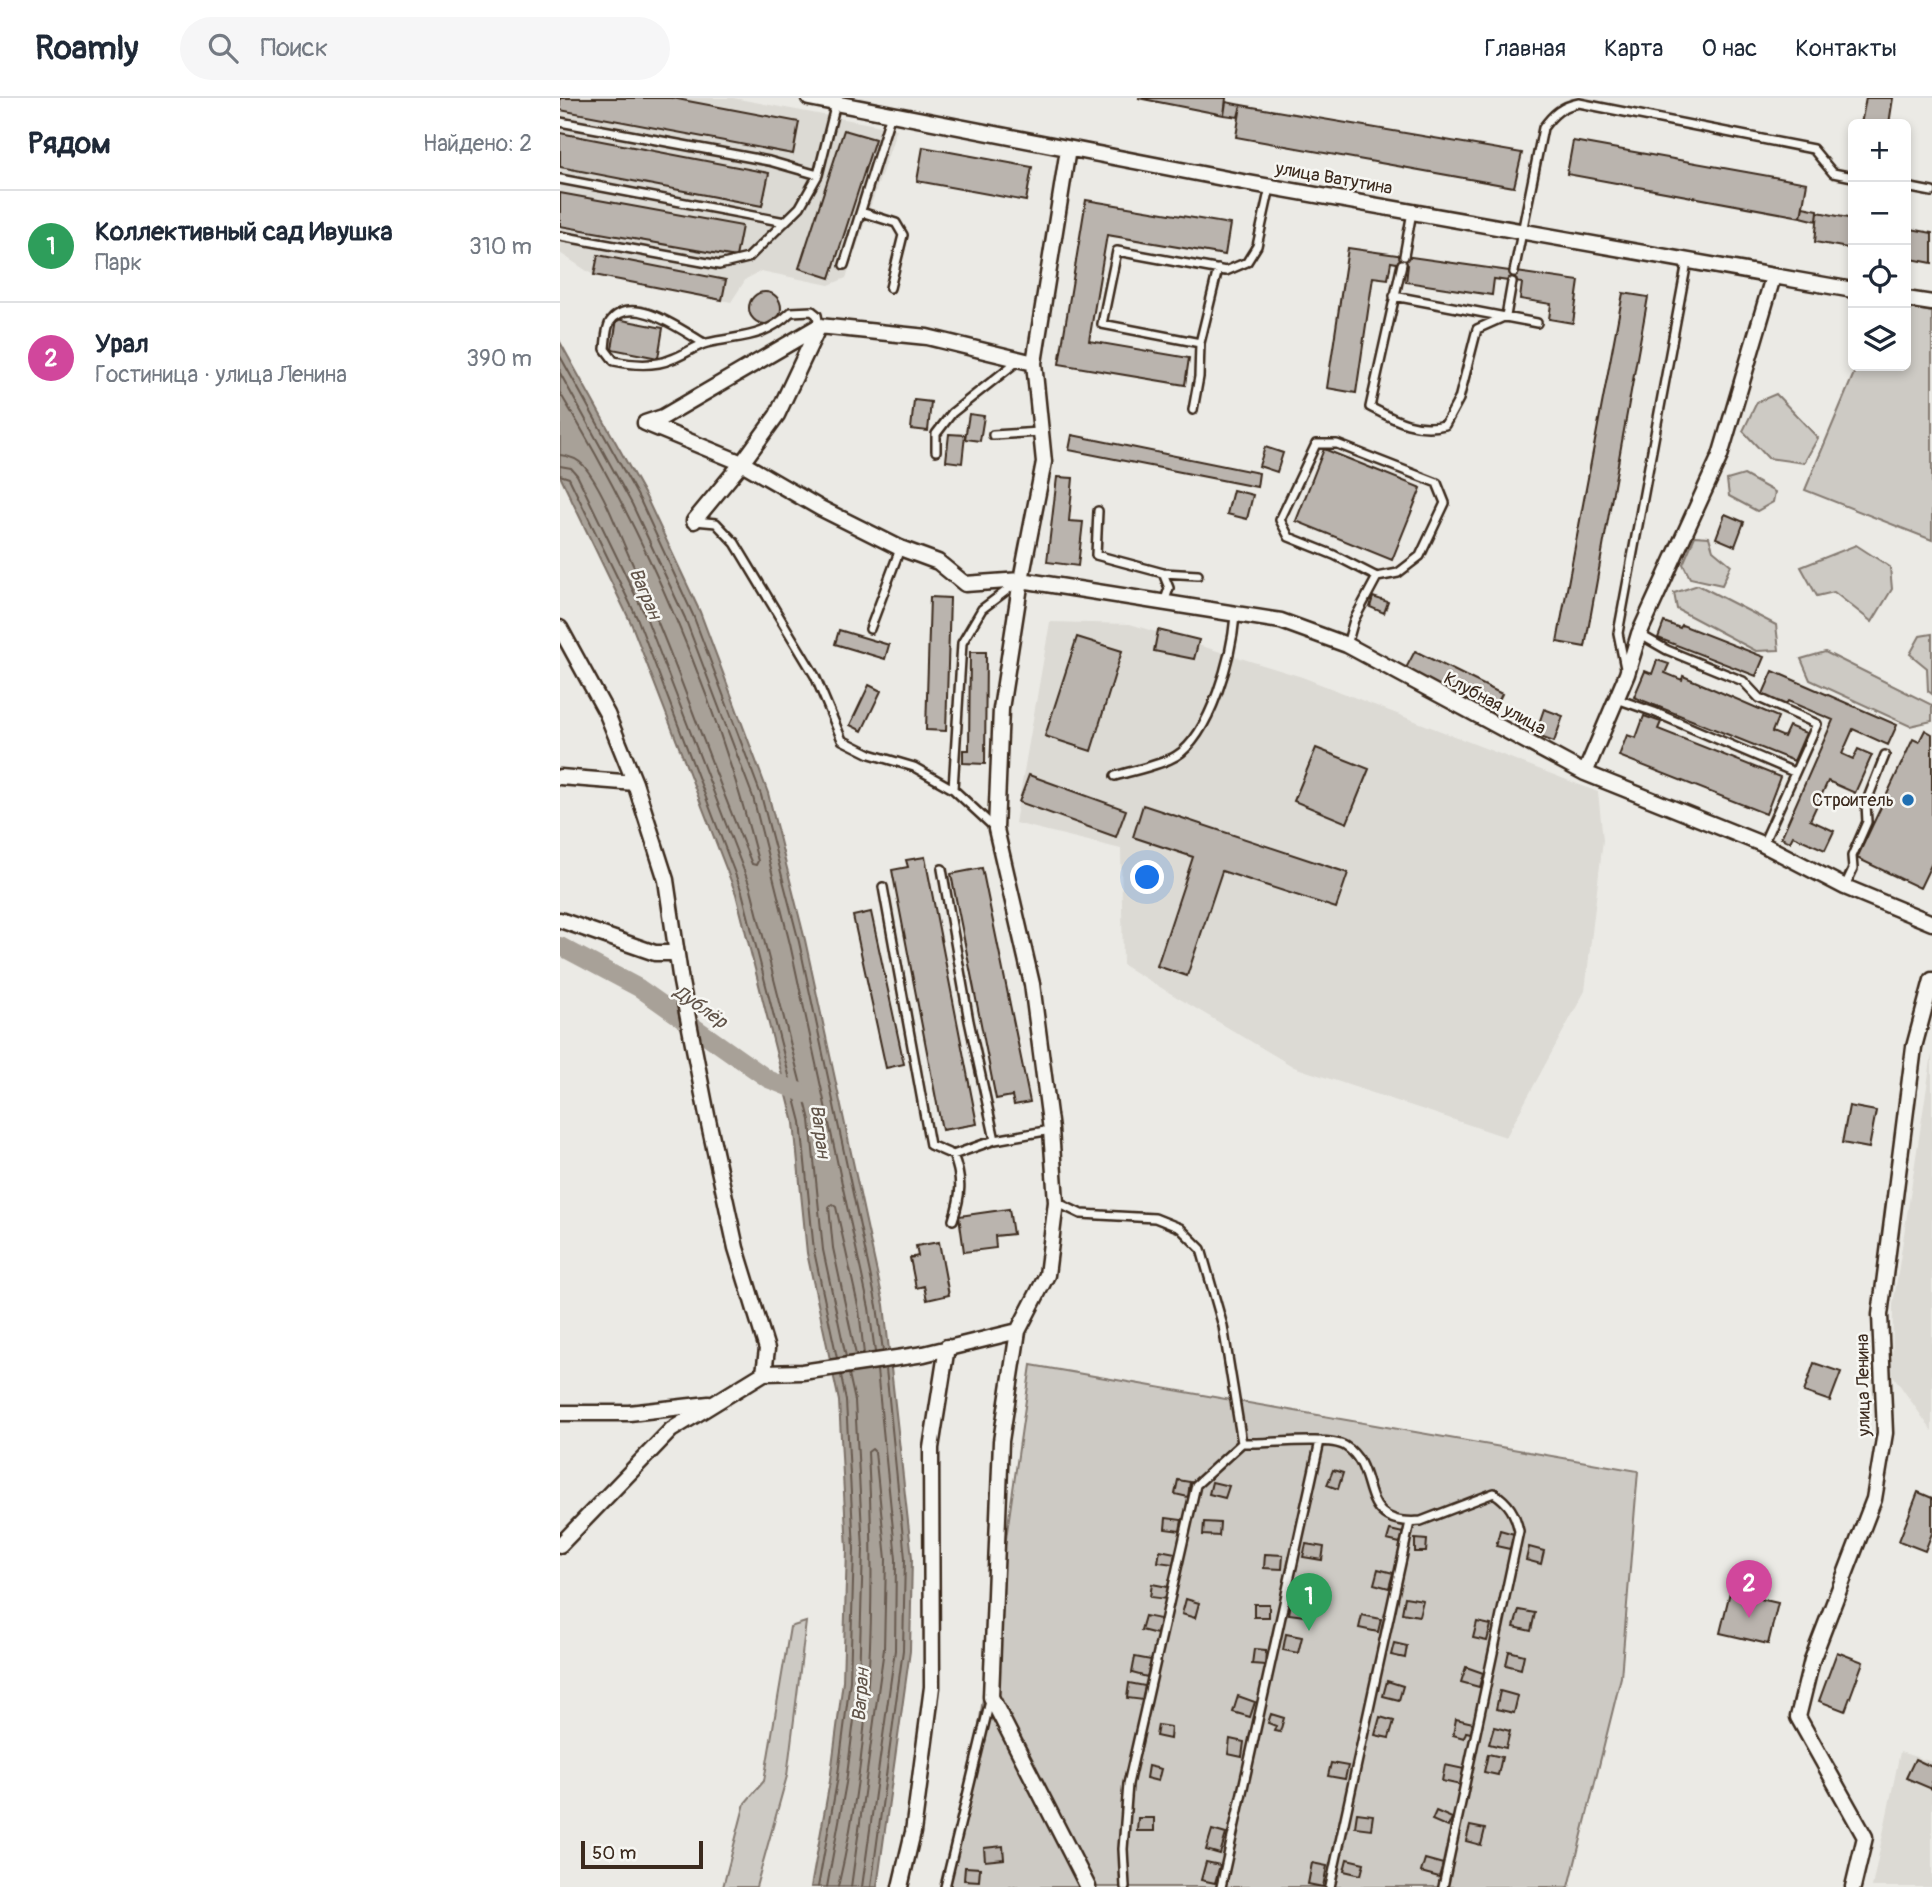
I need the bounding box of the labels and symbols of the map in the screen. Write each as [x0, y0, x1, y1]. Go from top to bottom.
street label: улица Ватутина [1273, 157, 1394, 200]
water label: Вагран [624, 564, 668, 625]
street label: Клубная улица [1440, 667, 1550, 740]
place label: Строитель [1812, 789, 1894, 812]
marker: Строитель [1900, 792, 1916, 808]
your location [1130, 860, 1164, 894]
water label: Дублёр [668, 979, 733, 1034]
water label: Вагран [805, 1103, 835, 1162]
street label: улица Ленина [1851, 1333, 1876, 1438]
pin: 2 [1726, 1560, 1772, 1618]
pin: 1 [1286, 1573, 1332, 1631]
water label: Вагран [847, 1665, 875, 1723]
scale bar [581, 1838, 704, 1870]

